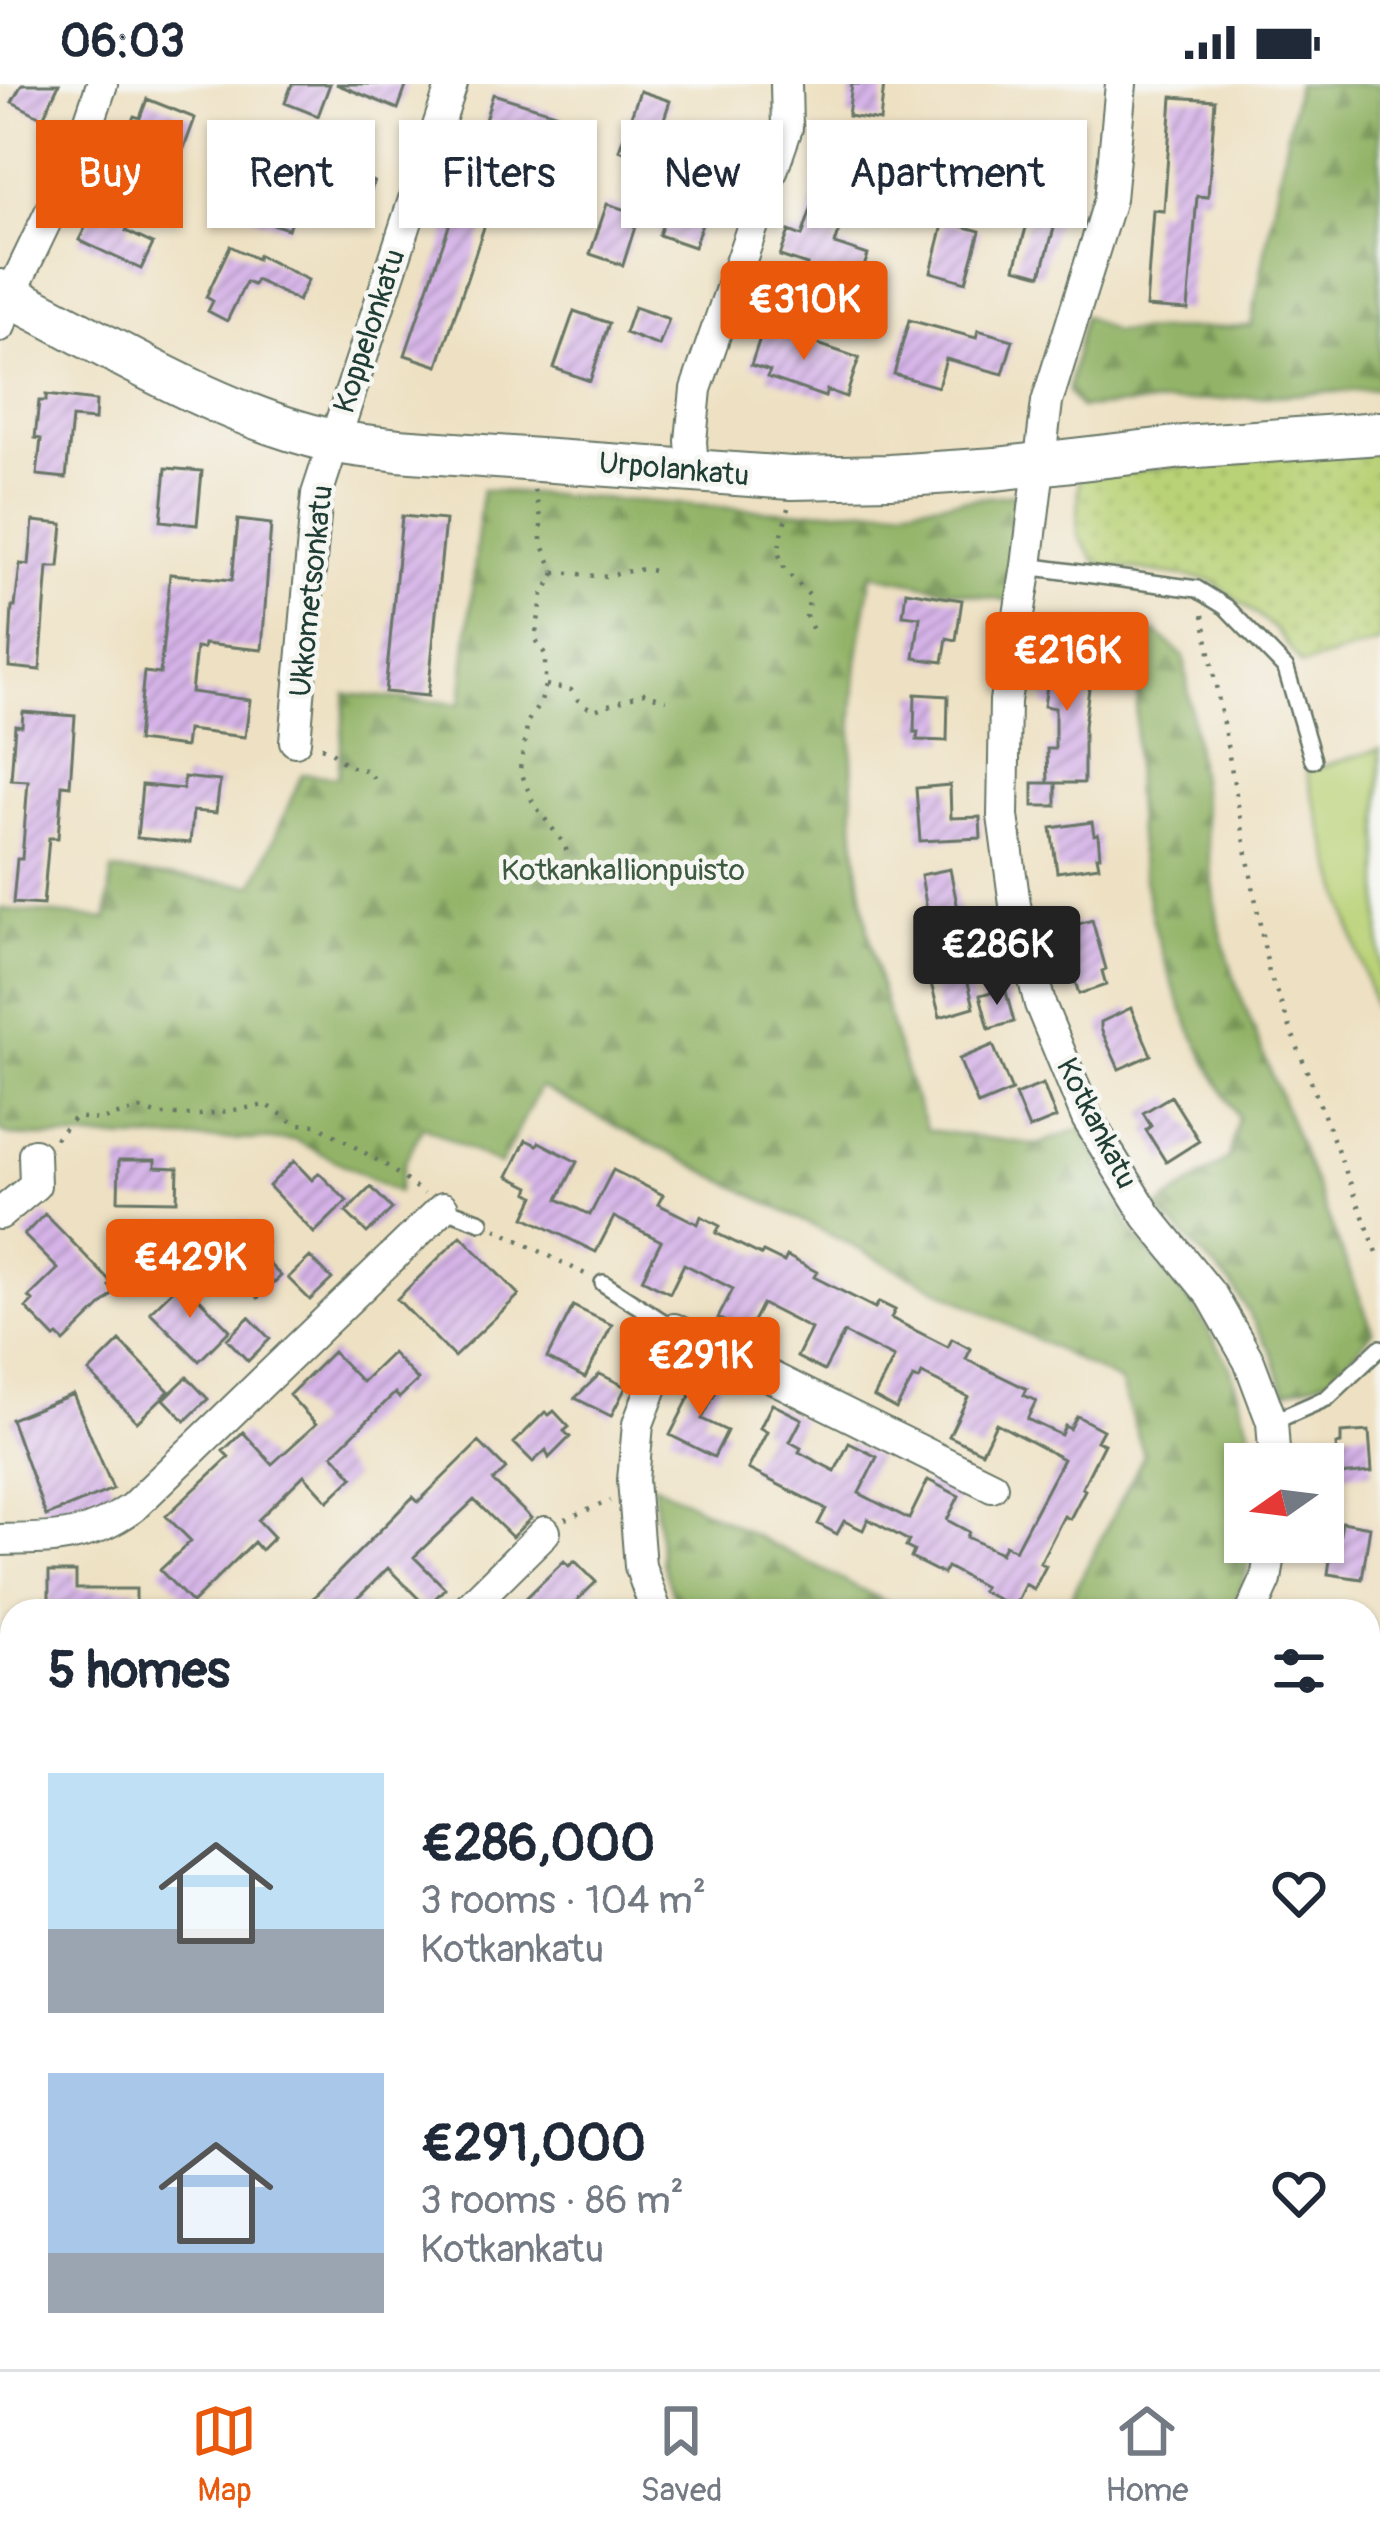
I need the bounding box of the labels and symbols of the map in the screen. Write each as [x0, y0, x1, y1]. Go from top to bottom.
street label: Koppelonkatu [326, 244, 413, 418]
pin: €310K [720, 261, 888, 363]
street label: Urpolankatu [597, 444, 751, 494]
street label: Ukkometsonkatu [282, 483, 341, 699]
pin: €216K [983, 612, 1151, 714]
park label: Kotkankallionpuisto [501, 852, 745, 889]
pin: €286K [913, 906, 1081, 1008]
street label: Kotkankatu [1048, 1052, 1145, 1195]
pin: €429K [106, 1219, 274, 1321]
pin: €291K [616, 1317, 784, 1419]
north arrow [1224, 1443, 1344, 1563]

